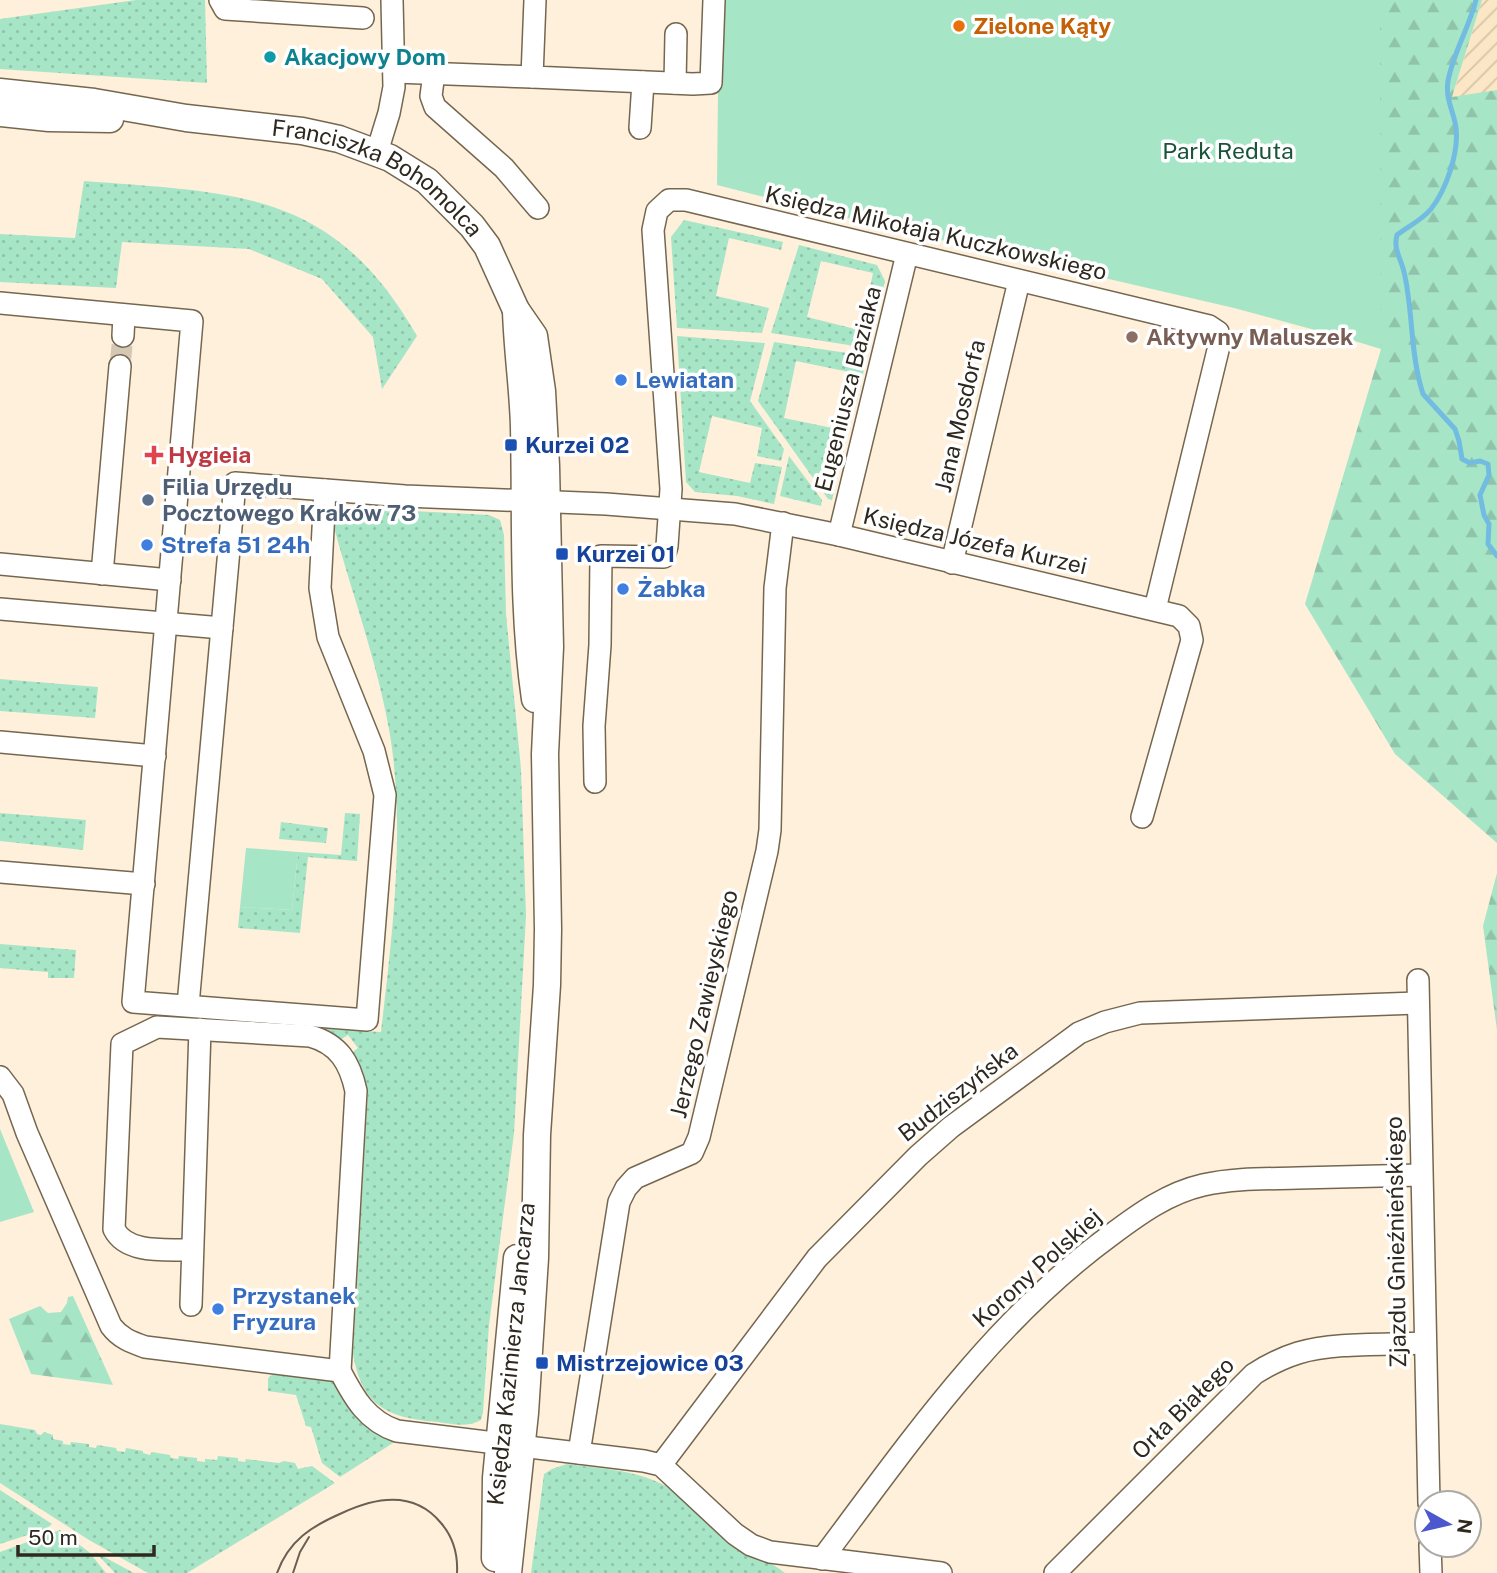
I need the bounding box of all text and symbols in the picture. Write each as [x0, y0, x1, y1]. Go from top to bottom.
place label: Zielone Kąty [973, 12, 1111, 39]
marker: Zielone Kąty [951, 18, 967, 34]
place label: Akacjowy Dom [284, 43, 446, 70]
marker: Akacjowy Dom [262, 49, 278, 65]
street label: Franciszka Bohomolca [271, 114, 489, 241]
park label: Park Reduta [1162, 137, 1294, 164]
street label: Księdza Mikołaja Kuczkowskiego [763, 180, 1110, 285]
street label: Eugeniusza Baziaka [809, 283, 886, 494]
place label: Aktywny Maluszek [1146, 323, 1353, 350]
marker: Aktywny Maluszek [1124, 329, 1140, 345]
street label: Jana Mosdorfa [929, 337, 990, 495]
place label: Lewiatan [635, 366, 734, 393]
marker: Lewiatan [613, 372, 629, 388]
place label: Kurzei 02 [525, 431, 629, 458]
marker: Kurzei 02 [503, 437, 519, 453]
place label: Hygieia [168, 441, 251, 468]
marker: Hygieia [146, 447, 162, 463]
place label: Filia Urzędu Pocztowego Kraków 73 [162, 473, 416, 526]
marker: Filia Urzędu Pocztowego Kraków 73 [140, 492, 156, 508]
street label: Księdza Józefa Kurzei [861, 502, 1090, 579]
place label: Strefa 51 24h [161, 531, 310, 558]
marker: Strefa 51 24h [139, 537, 155, 553]
place label: Kurzei 01 [576, 540, 676, 567]
marker: Kurzei 01 [554, 546, 570, 562]
place label: Żabka [637, 575, 706, 602]
marker: Żabka [615, 581, 631, 597]
street label: Jerzego Zawieyskiego [664, 887, 743, 1121]
street label: Budziszyńska [893, 1037, 1023, 1147]
street label: Zjazdu Gnieźnieńskiego [1380, 1116, 1411, 1368]
street label: Księdza Kazimierza Jancarza [481, 1201, 540, 1507]
street label: Korony Polskiej [967, 1203, 1107, 1333]
place label: Przystanek Fryzura [232, 1282, 356, 1335]
marker: Przystanek Fryzura [210, 1301, 226, 1317]
place label: Mistrzejowice 03 [556, 1349, 744, 1376]
street label: Orła Białego [1126, 1351, 1239, 1464]
marker: Mistrzejowice 03 [534, 1355, 550, 1371]
north arrow [1413, 1489, 1483, 1559]
scale bar [18, 1514, 154, 1558]
text: N [1453, 1517, 1477, 1535]
text: 50 m [28, 1525, 78, 1550]

